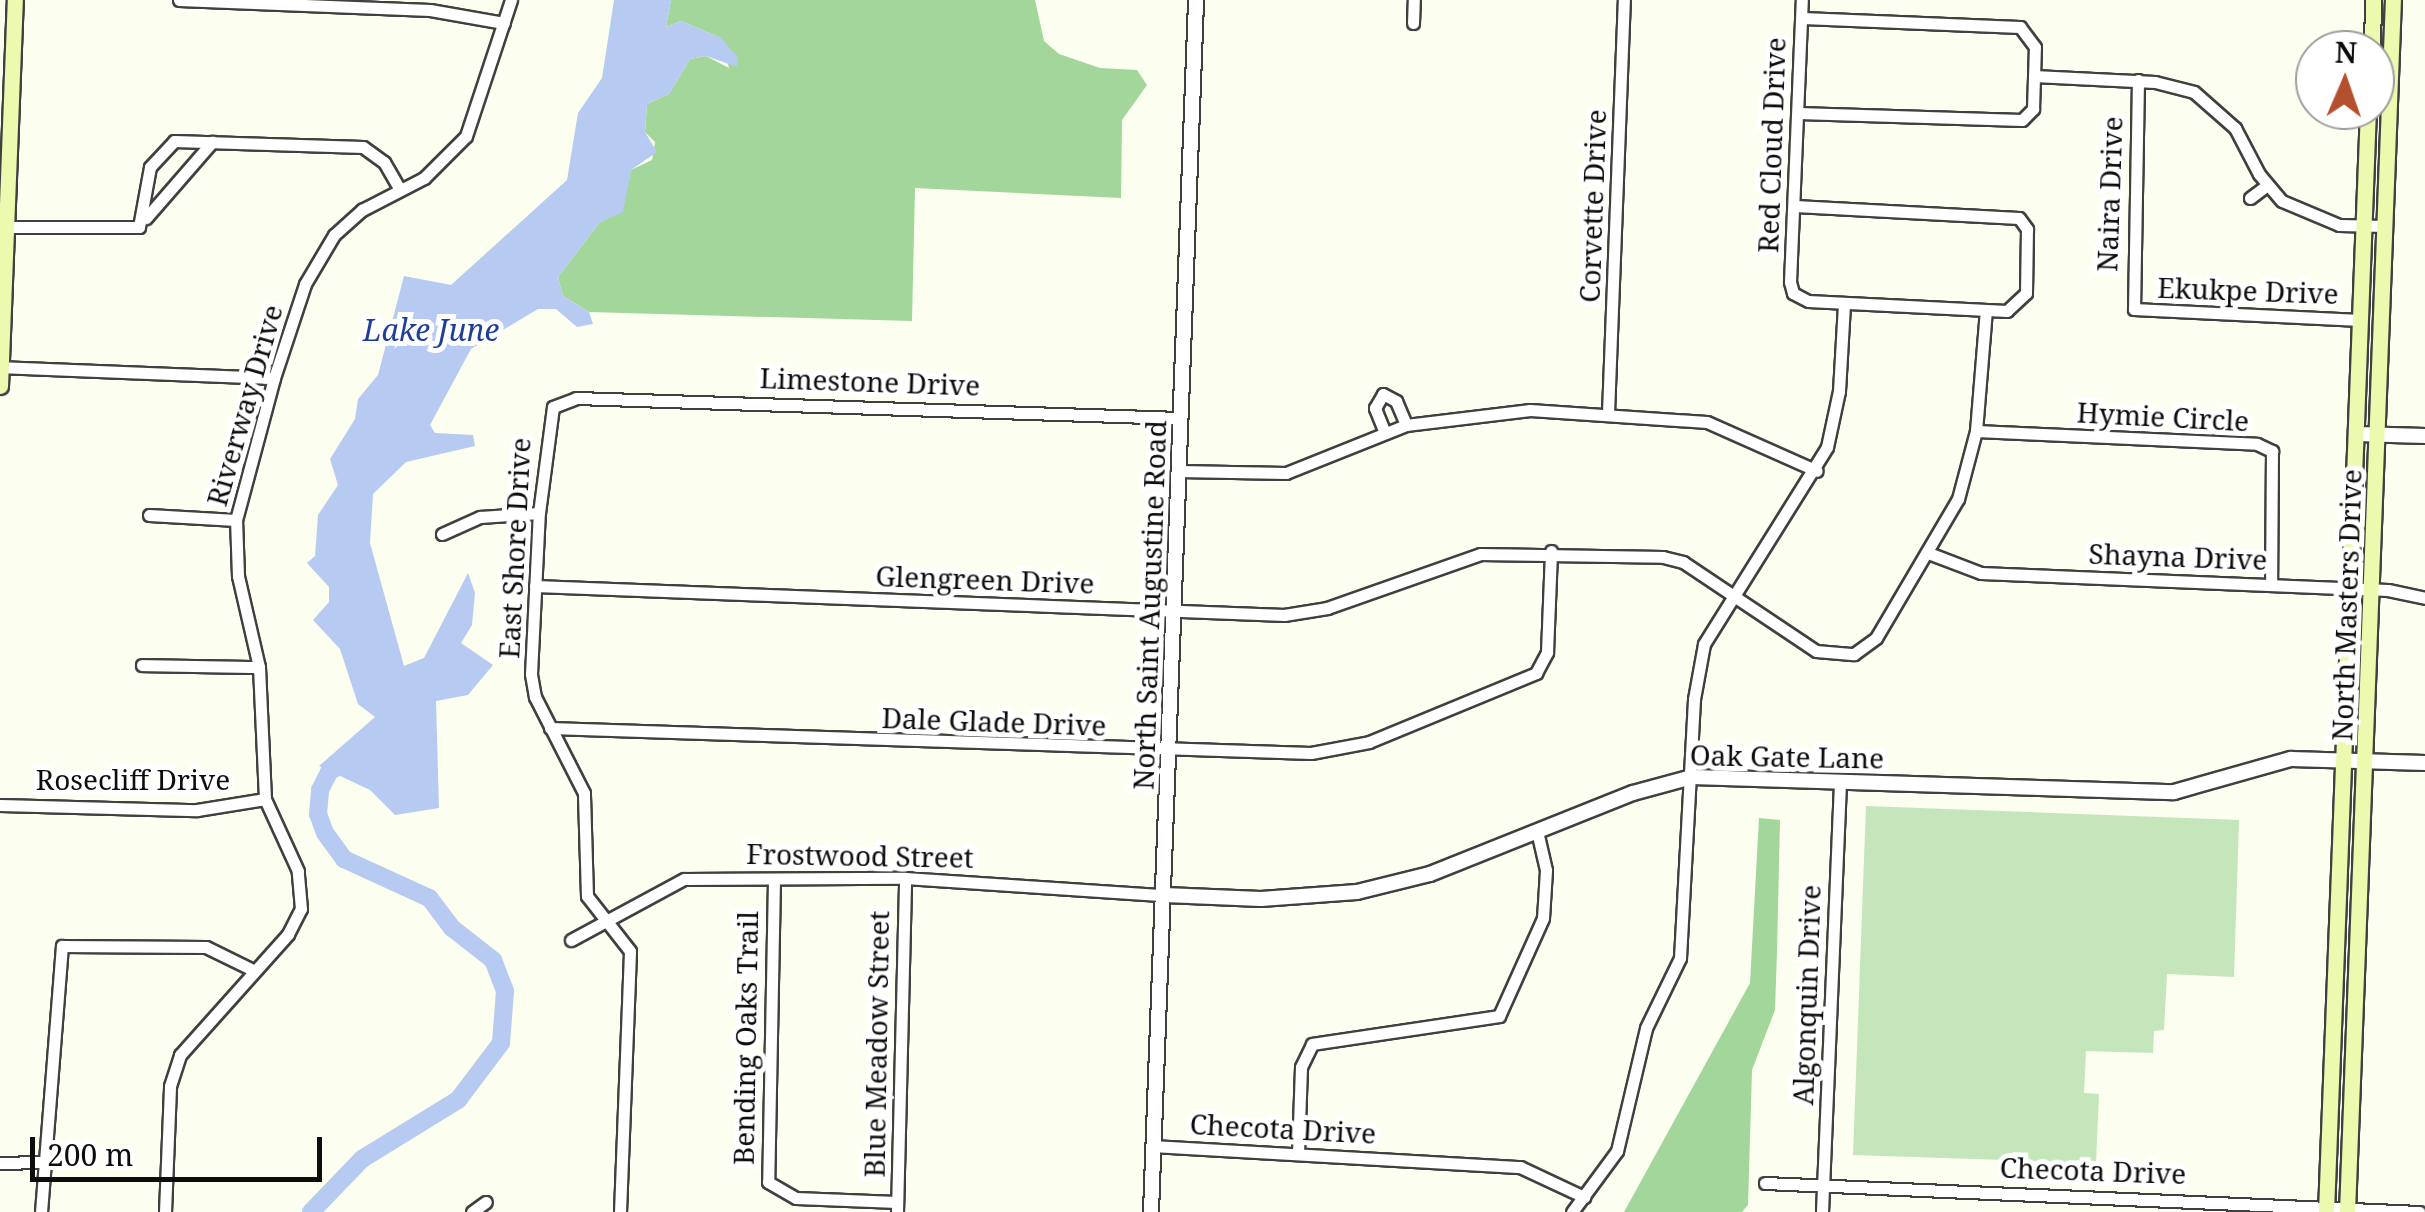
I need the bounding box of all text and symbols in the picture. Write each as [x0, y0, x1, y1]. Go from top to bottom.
north arrow [2295, 30, 2395, 130]
text: N [2334, 33, 2358, 71]
street label: Red Cloud Drive [1750, 37, 1792, 253]
street label: Corvette Drive [1572, 109, 1612, 303]
street label: Naira Drive [2089, 116, 2129, 272]
street label: Ekukpe Drive [2157, 270, 2339, 310]
street label: Riverway Drive [199, 300, 289, 510]
water label: Lake June [363, 312, 499, 348]
street label: Limestone Drive [759, 360, 981, 402]
street label: Hymie Circle [2076, 395, 2250, 437]
street label: North Saint Augustine Road [1126, 420, 1172, 790]
street label: East Shore Drive [491, 437, 537, 659]
street label: North Masters Drive [2324, 469, 2368, 741]
street label: Shayna Drive [2088, 536, 2268, 576]
street label: Glengreen Drive [875, 558, 1095, 600]
street label: Dale Glade Drive [881, 700, 1107, 742]
street label: Oak Gate Lane [1690, 738, 1884, 774]
street label: Rosecliff Drive [36, 762, 230, 796]
street label: Frostwood Street [746, 836, 974, 874]
street label: Algonquin Drive [1785, 884, 1827, 1106]
street label: Blue Meadow Street [857, 910, 895, 1178]
street label: Bending Oaks Trail [726, 911, 764, 1165]
street label: Checota Drive [1189, 1106, 1377, 1150]
scale bar [35, 1117, 328, 1179]
text: 200 m [47, 1134, 133, 1175]
street label: Checota Drive [1999, 1150, 2187, 1190]

